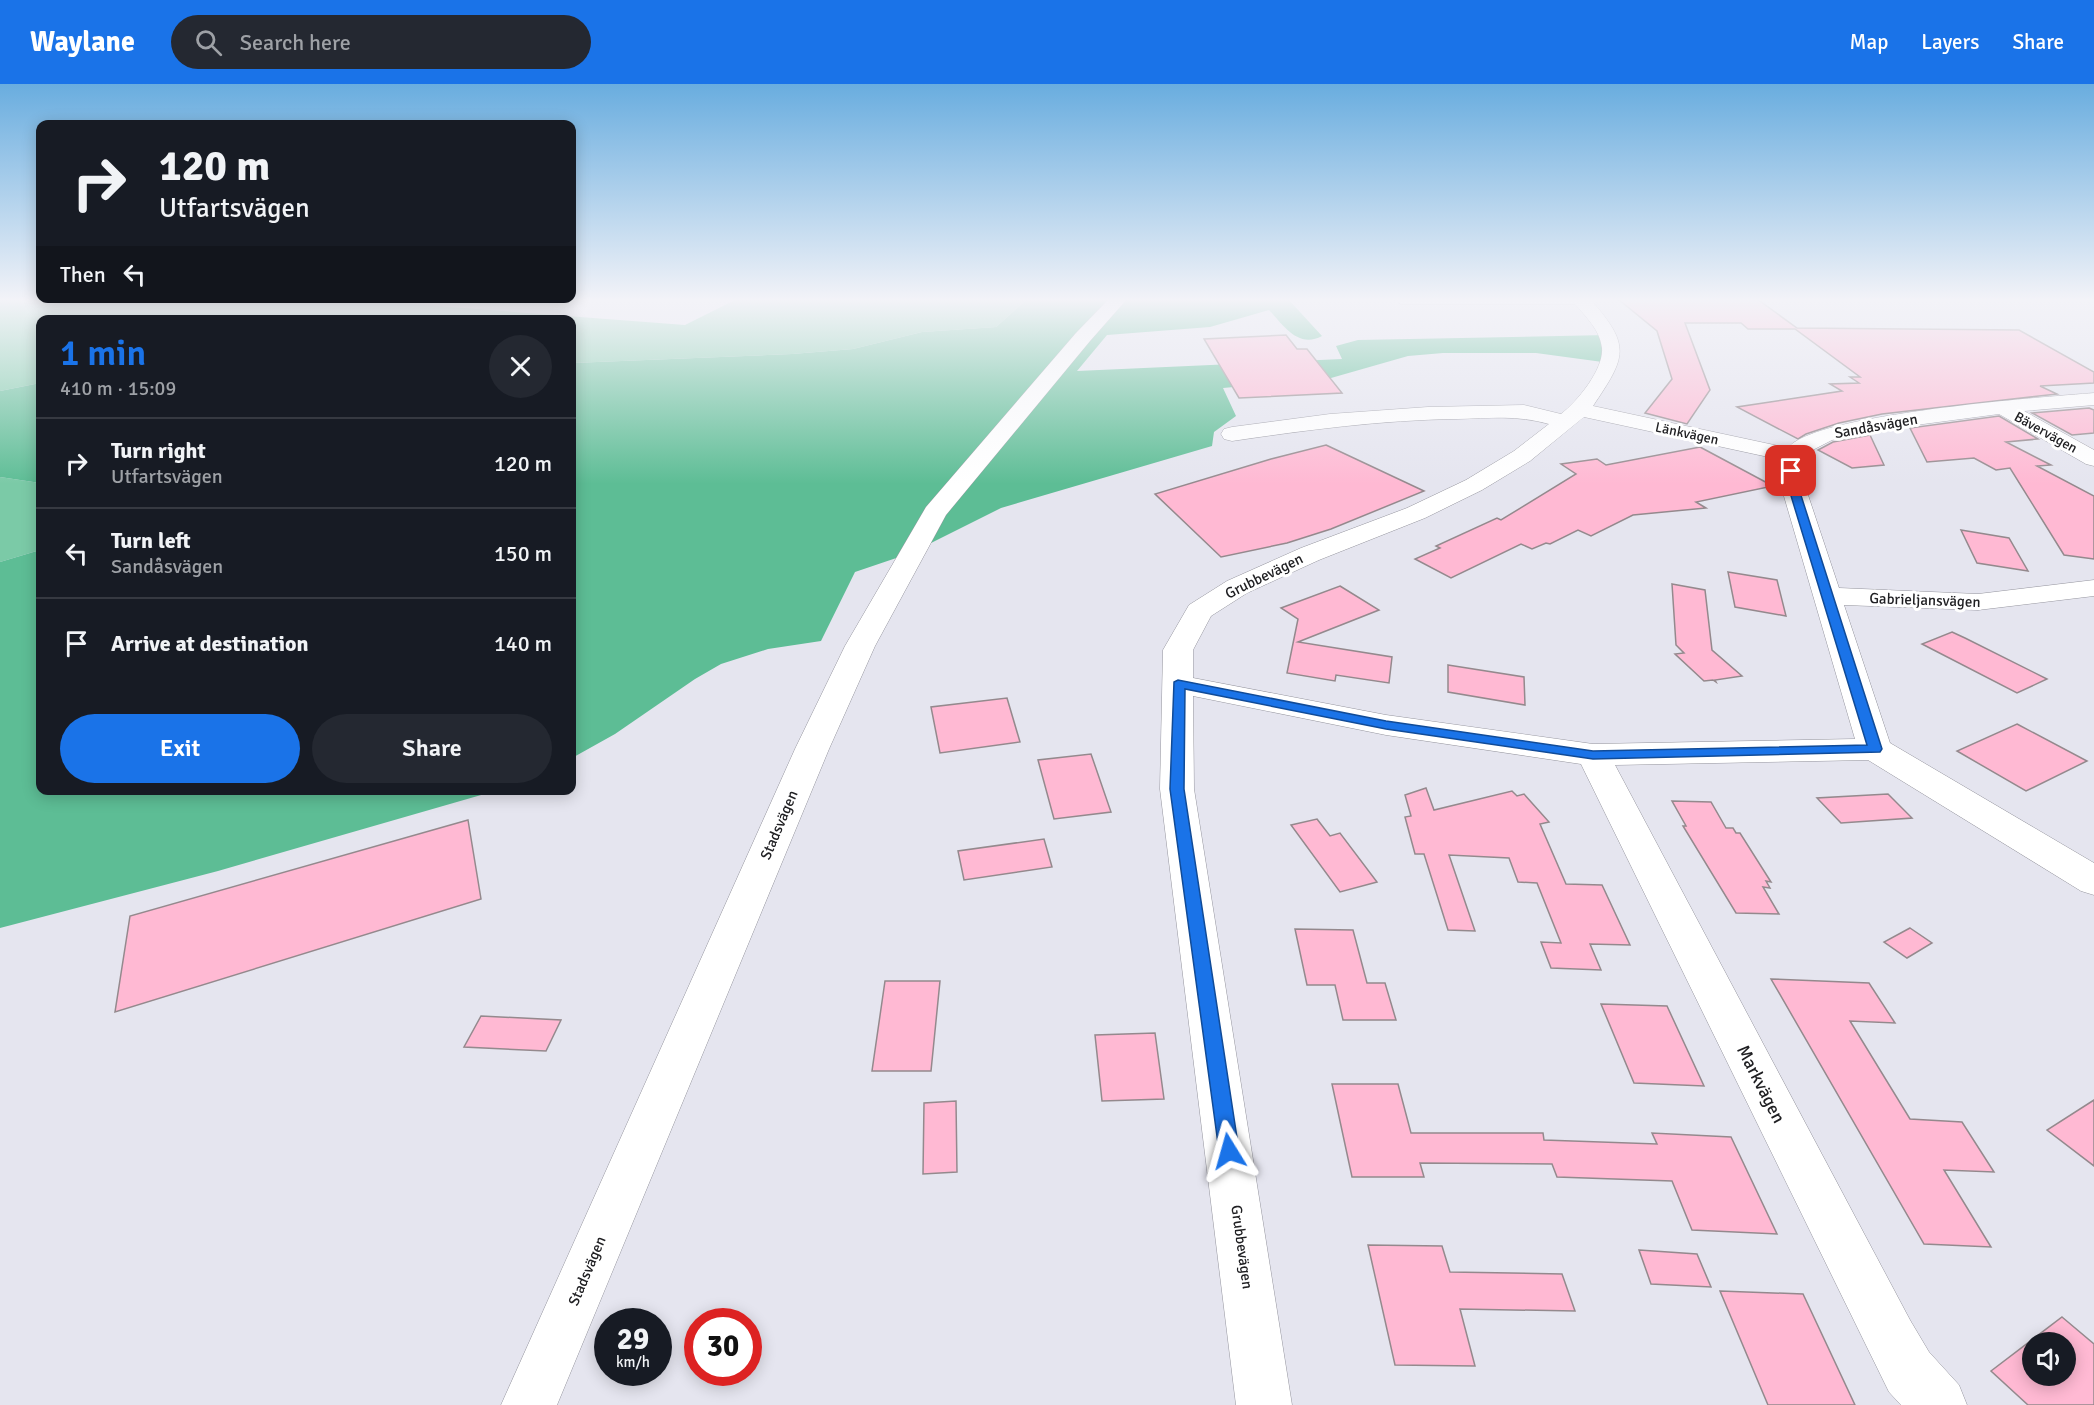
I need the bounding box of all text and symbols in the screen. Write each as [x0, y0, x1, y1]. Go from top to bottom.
search box [171, 15, 591, 69]
text: Waylane [30, 25, 135, 59]
icon: search [192, 26, 225, 59]
text: Search here [240, 29, 351, 56]
text: Map [1850, 29, 1888, 55]
text: Layers [1921, 29, 1979, 55]
text: Share [2012, 29, 2064, 55]
text: 120 m [159, 141, 270, 192]
icon: right [60, 144, 138, 222]
text: Utfartsvägen [159, 192, 310, 225]
icon: left [118, 258, 151, 291]
text: Then [60, 261, 106, 288]
text: 1 min [60, 331, 146, 376]
button: close [489, 335, 552, 398]
text: 410 m · 15:09 [60, 376, 176, 401]
street label: Bävervägen [2011, 408, 2080, 457]
street label: Sandåsvägen [1833, 410, 1919, 442]
street label: Länkvägen [1654, 418, 1720, 448]
text: Turn right [111, 437, 206, 464]
pin [1765, 445, 1816, 496]
icon: right [60, 447, 93, 480]
text: 120 m [494, 450, 552, 477]
icon: arrive [1774, 454, 1807, 487]
text: Utfartsvägen [111, 464, 223, 489]
text: Turn left [111, 527, 191, 554]
icon: left [60, 537, 93, 570]
text: 150 m [494, 540, 552, 567]
street label: Grubbevägen [1222, 549, 1306, 603]
text: Sandåsvägen [111, 554, 223, 579]
street label: Gabrieljansvägen [1869, 589, 1981, 611]
icon: arrive [60, 627, 93, 660]
text: Arrive at destination [111, 630, 308, 657]
text: 140 m [494, 630, 552, 657]
button: Exit [60, 714, 300, 783]
button: Share [312, 714, 552, 783]
street label: Stadsvägen [756, 788, 802, 862]
street label: Markvägen [1732, 1041, 1790, 1127]
position arrow [1197, 1119, 1261, 1183]
street label: Grubbevägen [1227, 1204, 1257, 1290]
street label: Stadsvägen [564, 1234, 610, 1308]
speed limit sign: 30 [684, 1308, 762, 1386]
text: 29 [617, 1321, 649, 1358]
map controls [2022, 1332, 2076, 1386]
button: sound [2022, 1332, 2076, 1386]
text: km/h [616, 1353, 650, 1371]

